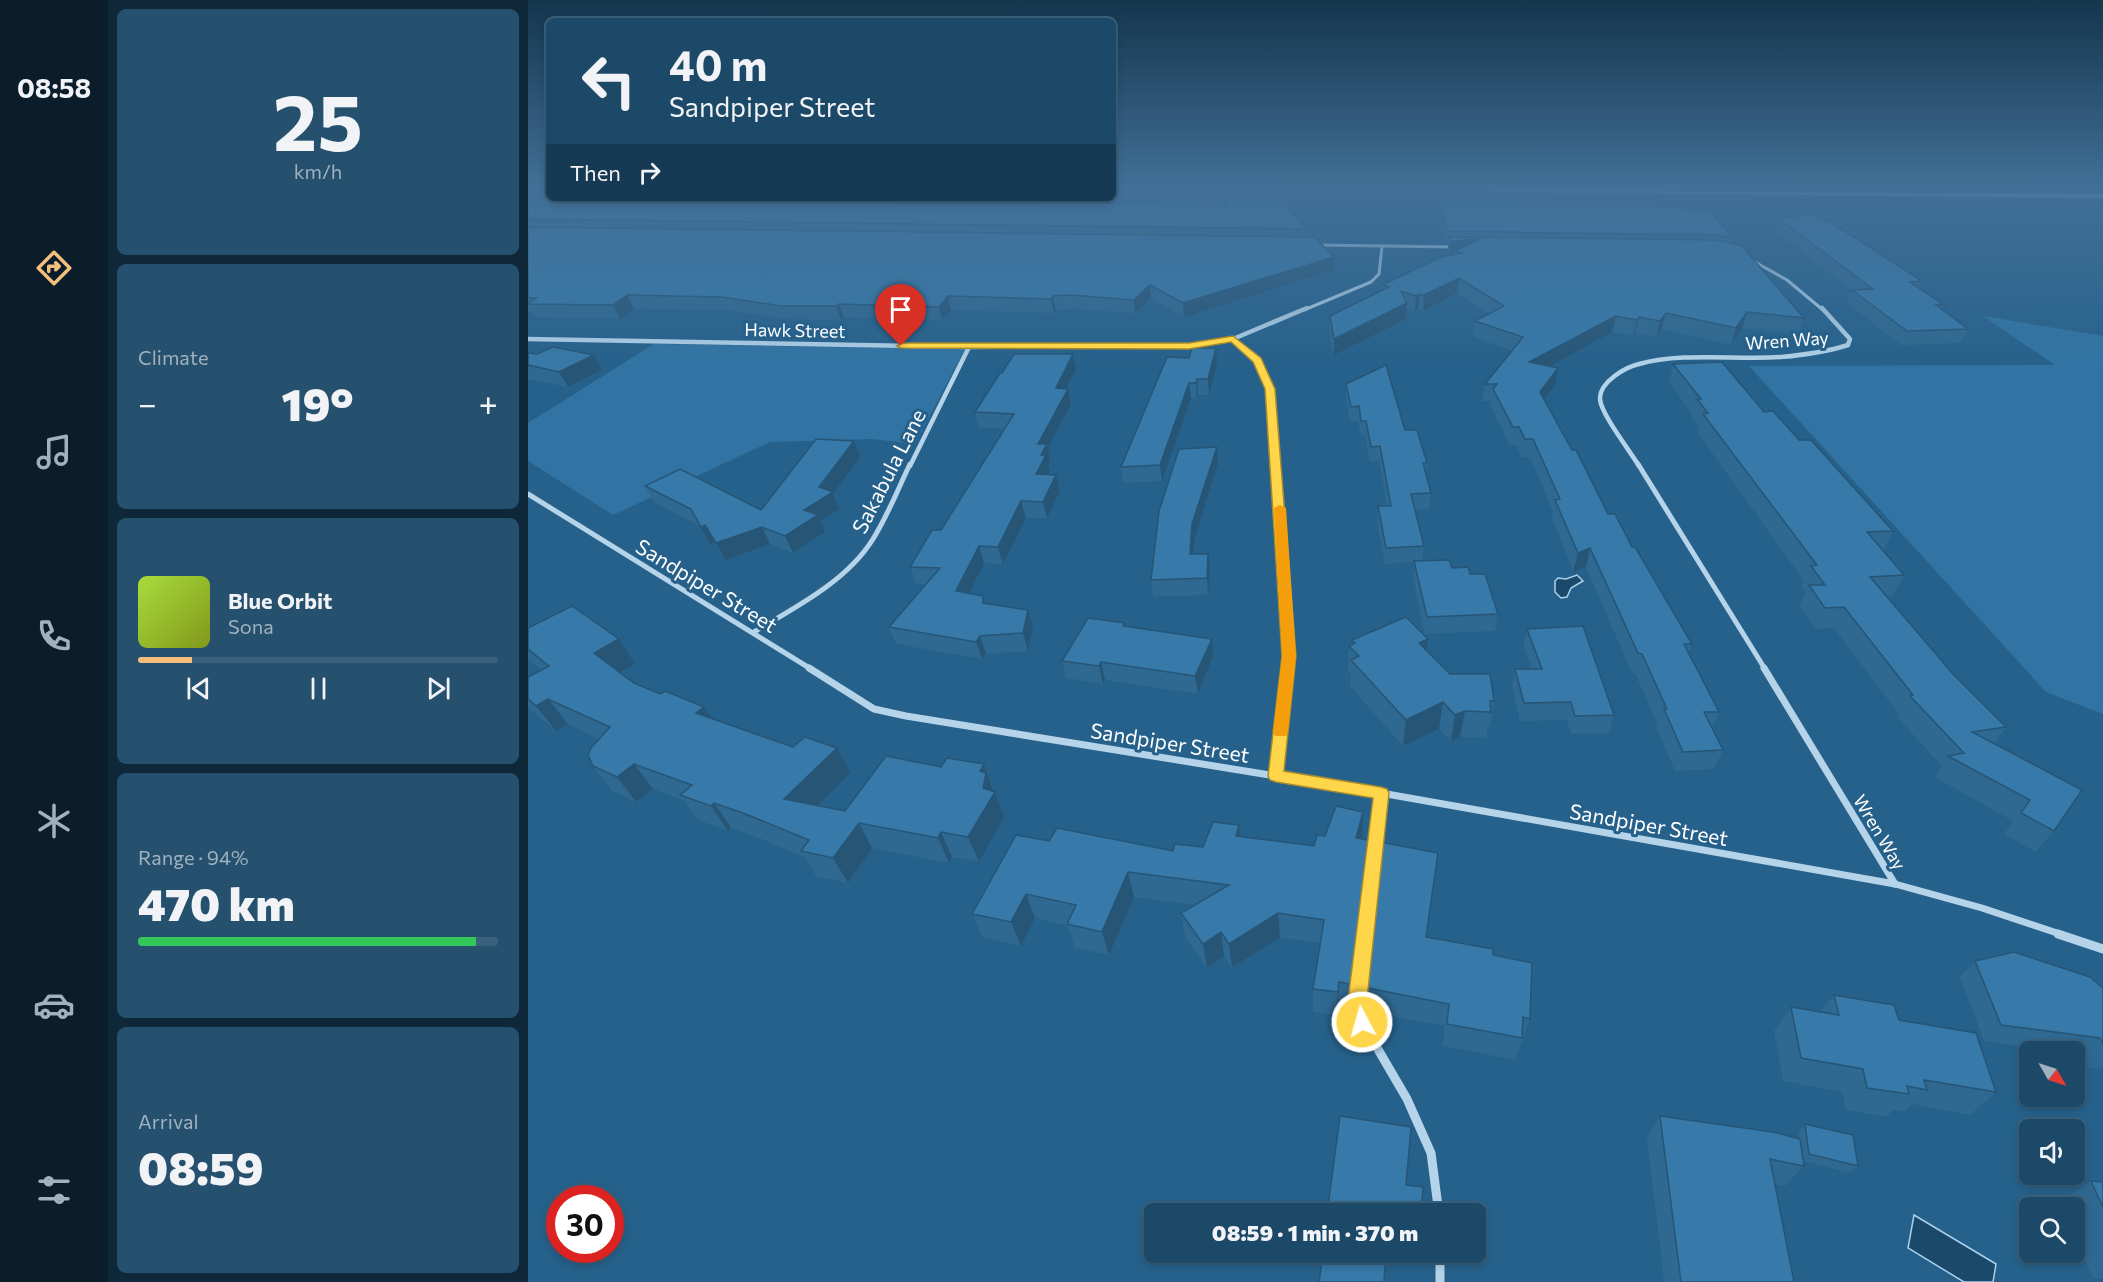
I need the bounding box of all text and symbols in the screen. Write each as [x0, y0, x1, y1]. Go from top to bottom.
text: 40 m [669, 38, 767, 90]
icon: left [570, 42, 648, 120]
text: 08:58 [17, 71, 91, 104]
text: 25 [273, 72, 363, 167]
text: Sandpiper Street [669, 90, 875, 123]
icon: right [633, 156, 666, 189]
text: km/h [294, 159, 342, 183]
text: Then [570, 159, 621, 186]
icon: directions [33, 247, 75, 289]
pin [875, 284, 926, 346]
icon: arrive [884, 293, 917, 326]
street label: Hawk Street [744, 318, 846, 342]
street label: Wren Way [1745, 326, 1829, 354]
text: Climate [138, 345, 208, 369]
text: 19° [282, 375, 354, 430]
text: − [138, 382, 157, 423]
text: + [479, 382, 498, 423]
street label: Sakabula Lane [846, 405, 930, 537]
icon: music [33, 431, 75, 473]
street label: Sandpiper Street [632, 533, 782, 637]
text: Blue Orbit [228, 587, 332, 614]
text: Sona [228, 614, 274, 638]
icon: phone [33, 615, 75, 657]
icon: previous [182, 672, 215, 705]
icon: pause [302, 672, 335, 705]
icon: next [422, 672, 455, 705]
street label: Sandpiper Street [1089, 717, 1251, 767]
street label: Wren Way [1849, 791, 1911, 873]
street label: Sandpiper Street [1568, 798, 1730, 850]
icon: climate [33, 800, 75, 842]
text: Range · 94% [138, 845, 249, 869]
text: 470 km [138, 875, 295, 930]
icon: car [33, 984, 75, 1026]
position arrow [1330, 990, 1394, 1054]
north arrow [2019, 1041, 2085, 1107]
map controls [2019, 1041, 2085, 1263]
text: Arrival [138, 1109, 199, 1133]
button: sound [2019, 1119, 2085, 1185]
text: 08:59 [138, 1139, 263, 1194]
icon: filters [33, 1169, 75, 1211]
speed limit sign: 30 [546, 1185, 624, 1263]
button: search [2019, 1197, 2085, 1263]
text: 08:59 · 1 min · 370 m [1212, 1219, 1418, 1246]

